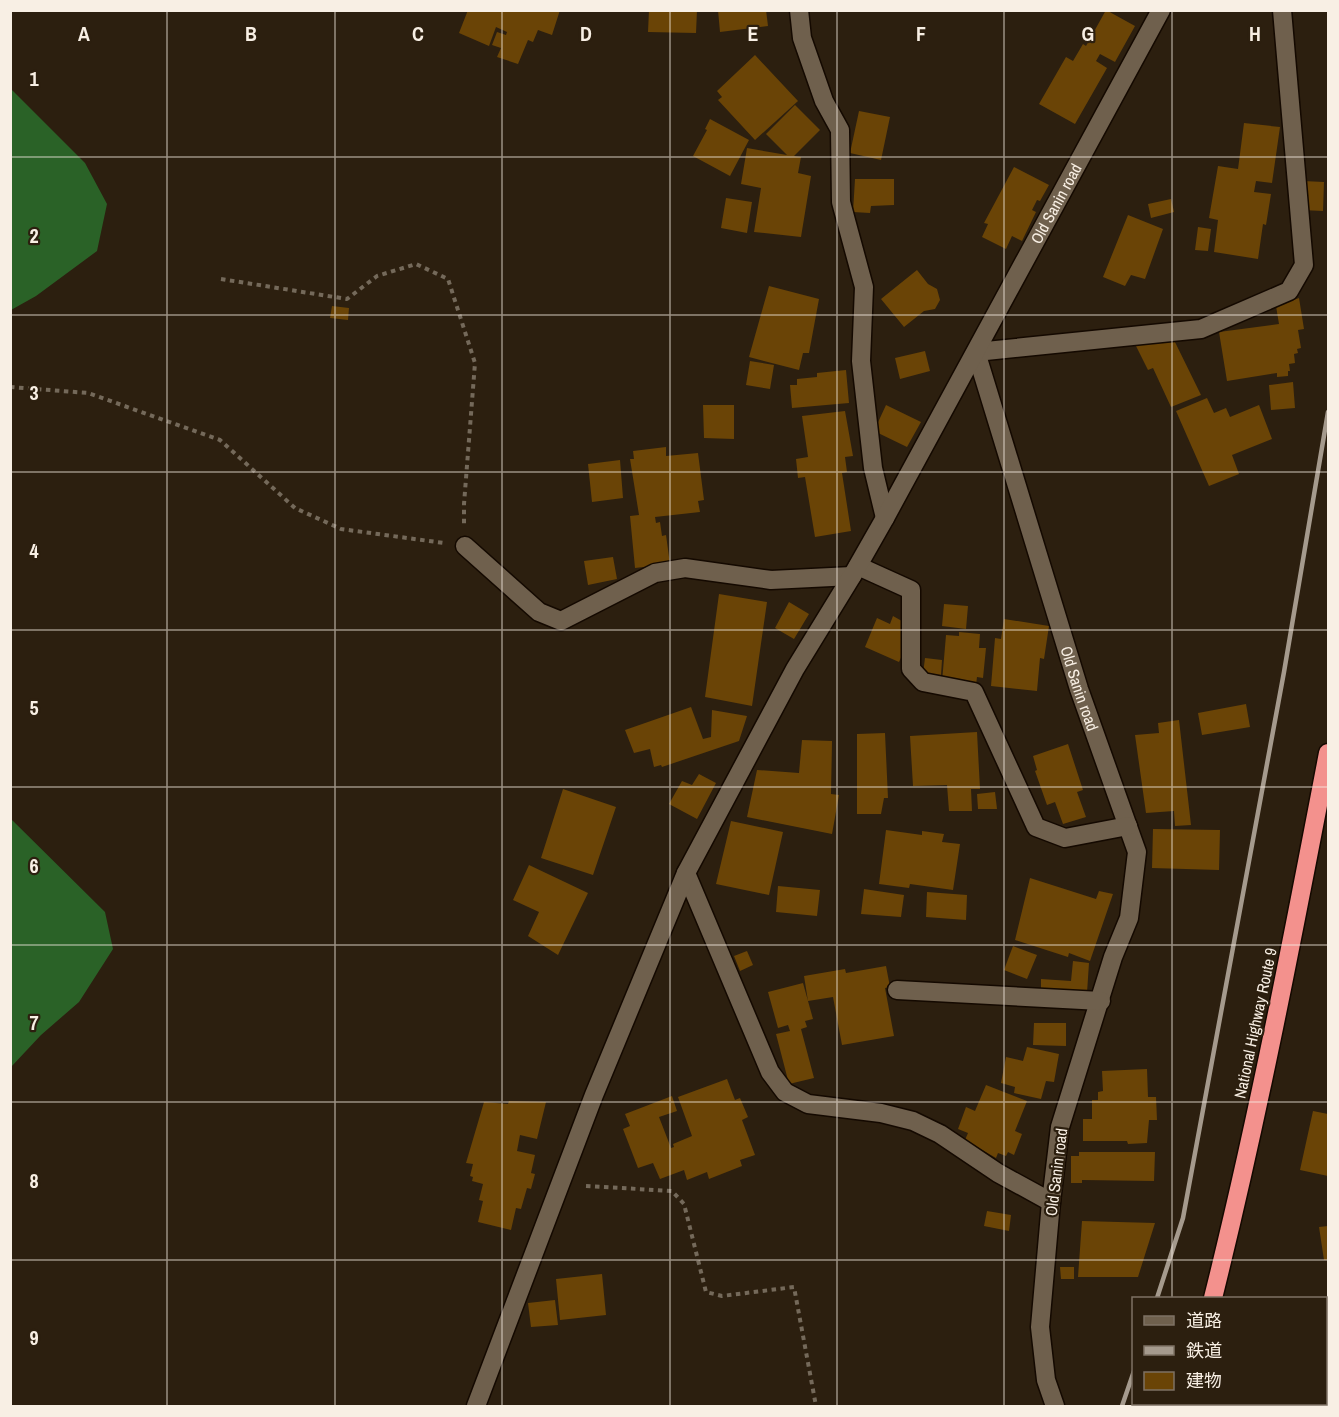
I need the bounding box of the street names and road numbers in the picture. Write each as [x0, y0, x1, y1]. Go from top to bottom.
street label: Old Sanin road [1025, 159, 1087, 248]
street label: Old Sanin road [1055, 643, 1104, 734]
street label: National Highway Route 9 [1228, 946, 1282, 1100]
street label: Old Sanin road [1040, 1127, 1072, 1217]

